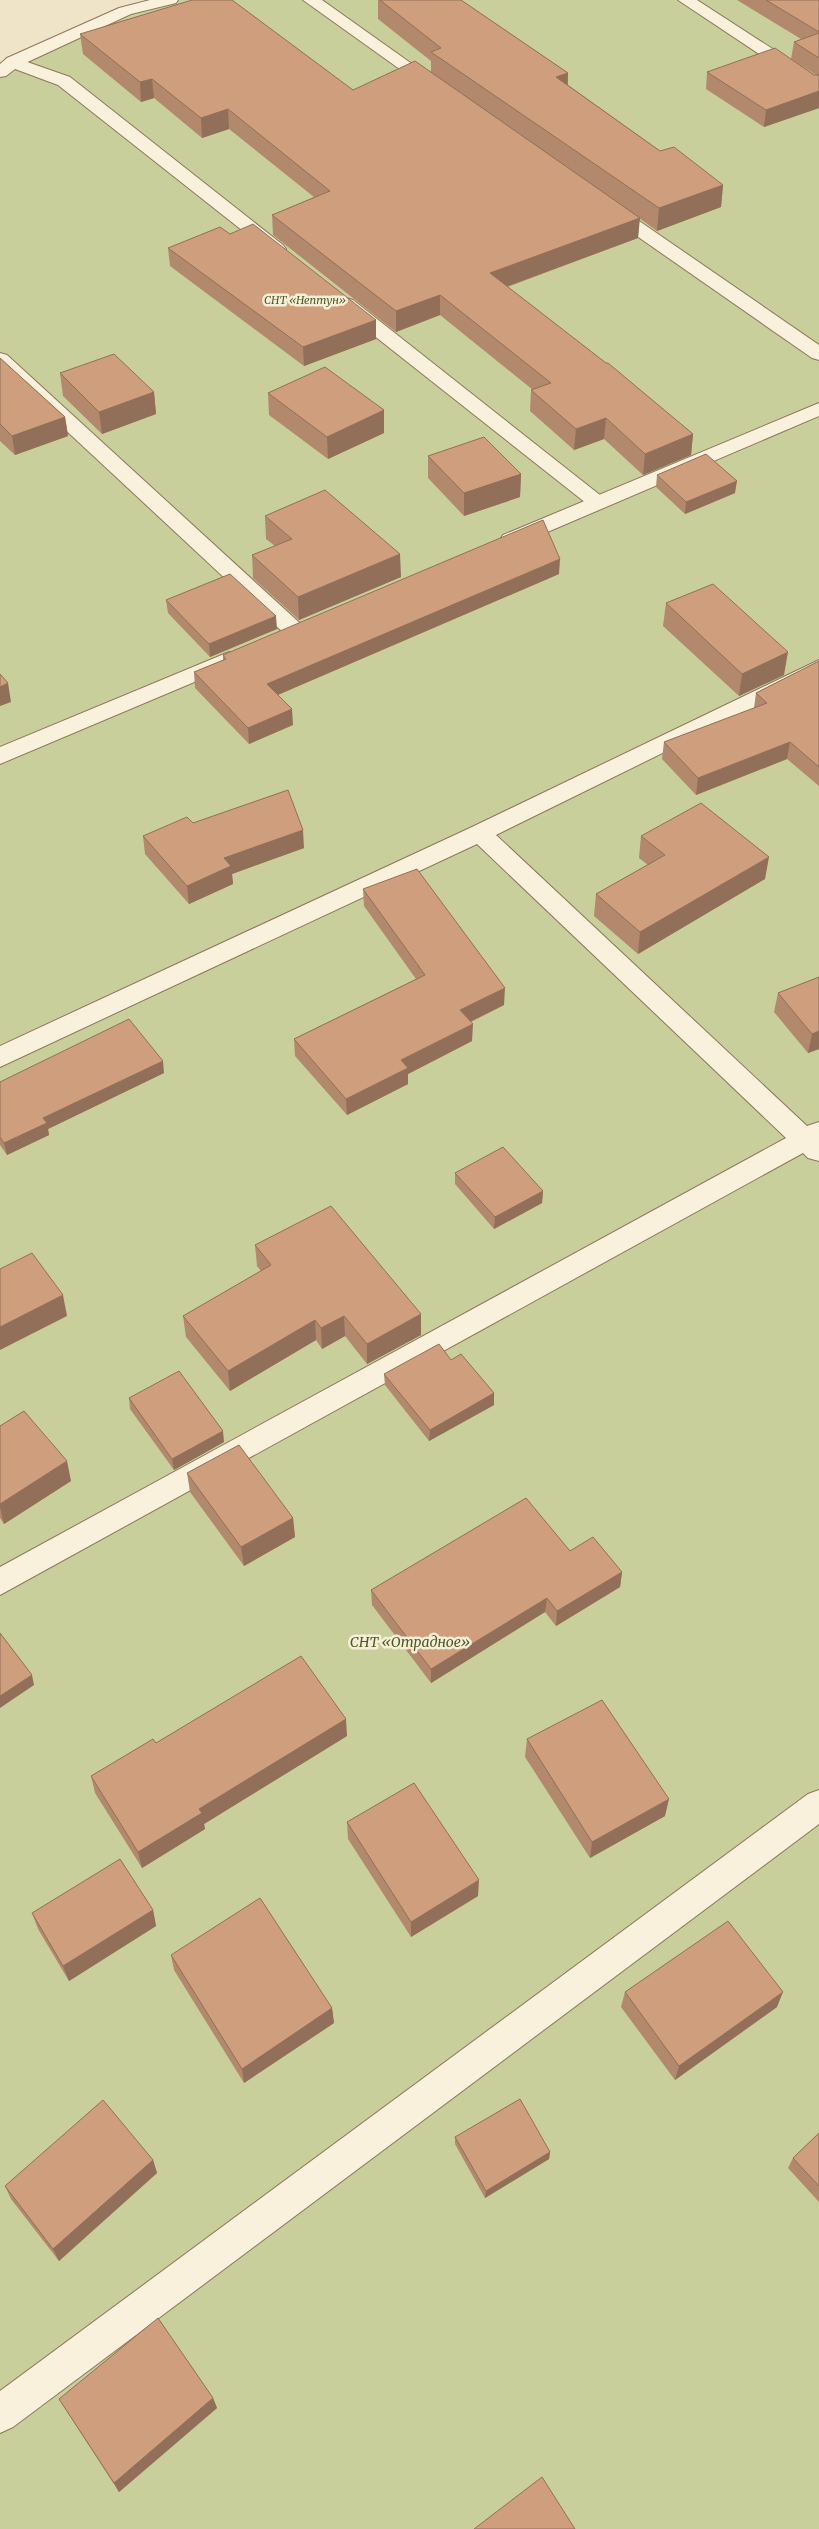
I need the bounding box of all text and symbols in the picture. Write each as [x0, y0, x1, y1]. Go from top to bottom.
park label: СНТ «Нептун» [264, 293, 346, 307]
park label: СНТ «Отрадное» [350, 1633, 470, 1651]

